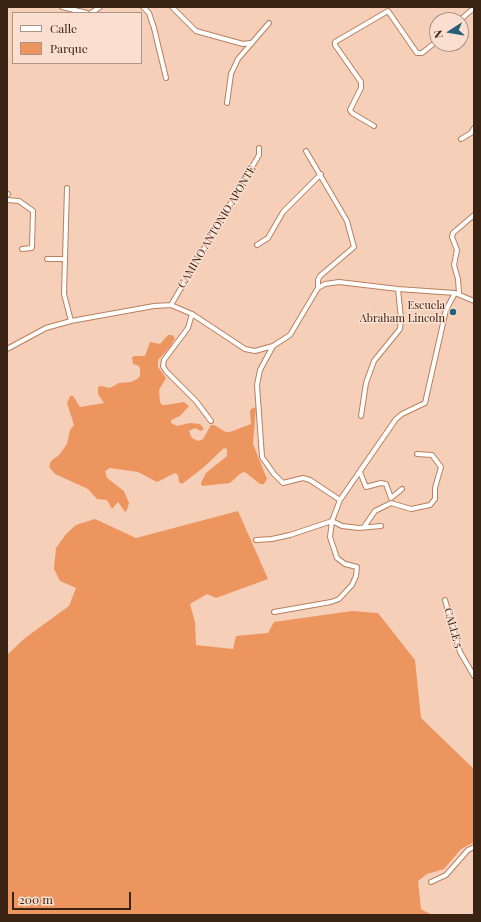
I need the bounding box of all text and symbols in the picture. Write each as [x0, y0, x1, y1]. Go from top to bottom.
legend [12, 12, 142, 64]
north arrow [429, 12, 469, 52]
text: Calle [50, 20, 77, 36]
text: N [430, 29, 446, 40]
text: Parque [50, 40, 88, 56]
street label: CAMINO ANTONIO APONTE [175, 163, 259, 291]
place label: Escuela Abraham Lincoln [360, 299, 445, 325]
marker: Escuela Abraham Lincoln [448, 307, 458, 317]
street label: CALLE 5 [441, 606, 465, 650]
scale bar [14, 884, 133, 910]
text: 200 m [19, 891, 53, 907]

